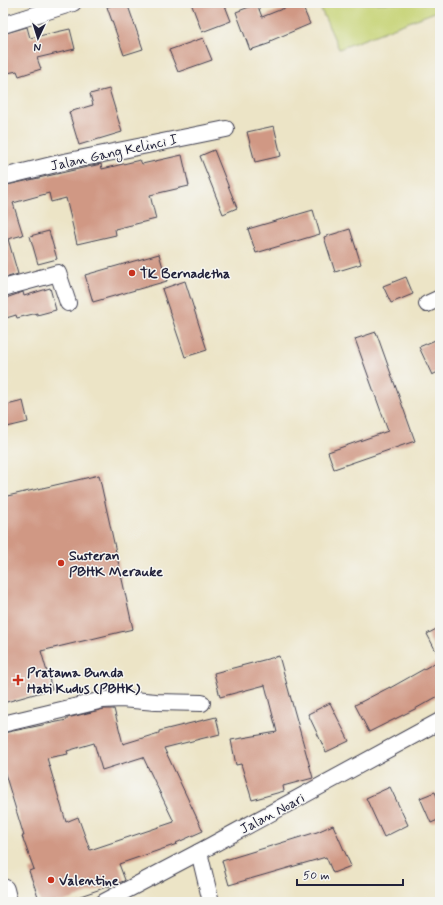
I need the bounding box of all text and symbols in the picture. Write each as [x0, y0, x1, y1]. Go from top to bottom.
north arrow [18, 18, 58, 58]
text: N [33, 40, 42, 54]
street label: Jalan Gang Kelinci I [49, 131, 180, 176]
place label: TK Bernadetha [140, 265, 230, 283]
marker: TK Bernadetha [127, 268, 137, 278]
place label: Susteran PBHK Merauke [69, 547, 163, 581]
marker: Susteran PBHK Merauke [56, 558, 66, 568]
place label: Pratama Bunda Hati Kudus (PBHK) [27, 664, 140, 698]
marker: Pratama Bunda Hati Kudus (PBHK) [12, 674, 24, 686]
street label: Jalan Noari [237, 789, 308, 838]
scale bar [297, 861, 403, 887]
text: 50 m [303, 868, 330, 884]
place label: Valentine [59, 872, 119, 890]
marker: Valentine [46, 875, 56, 885]

